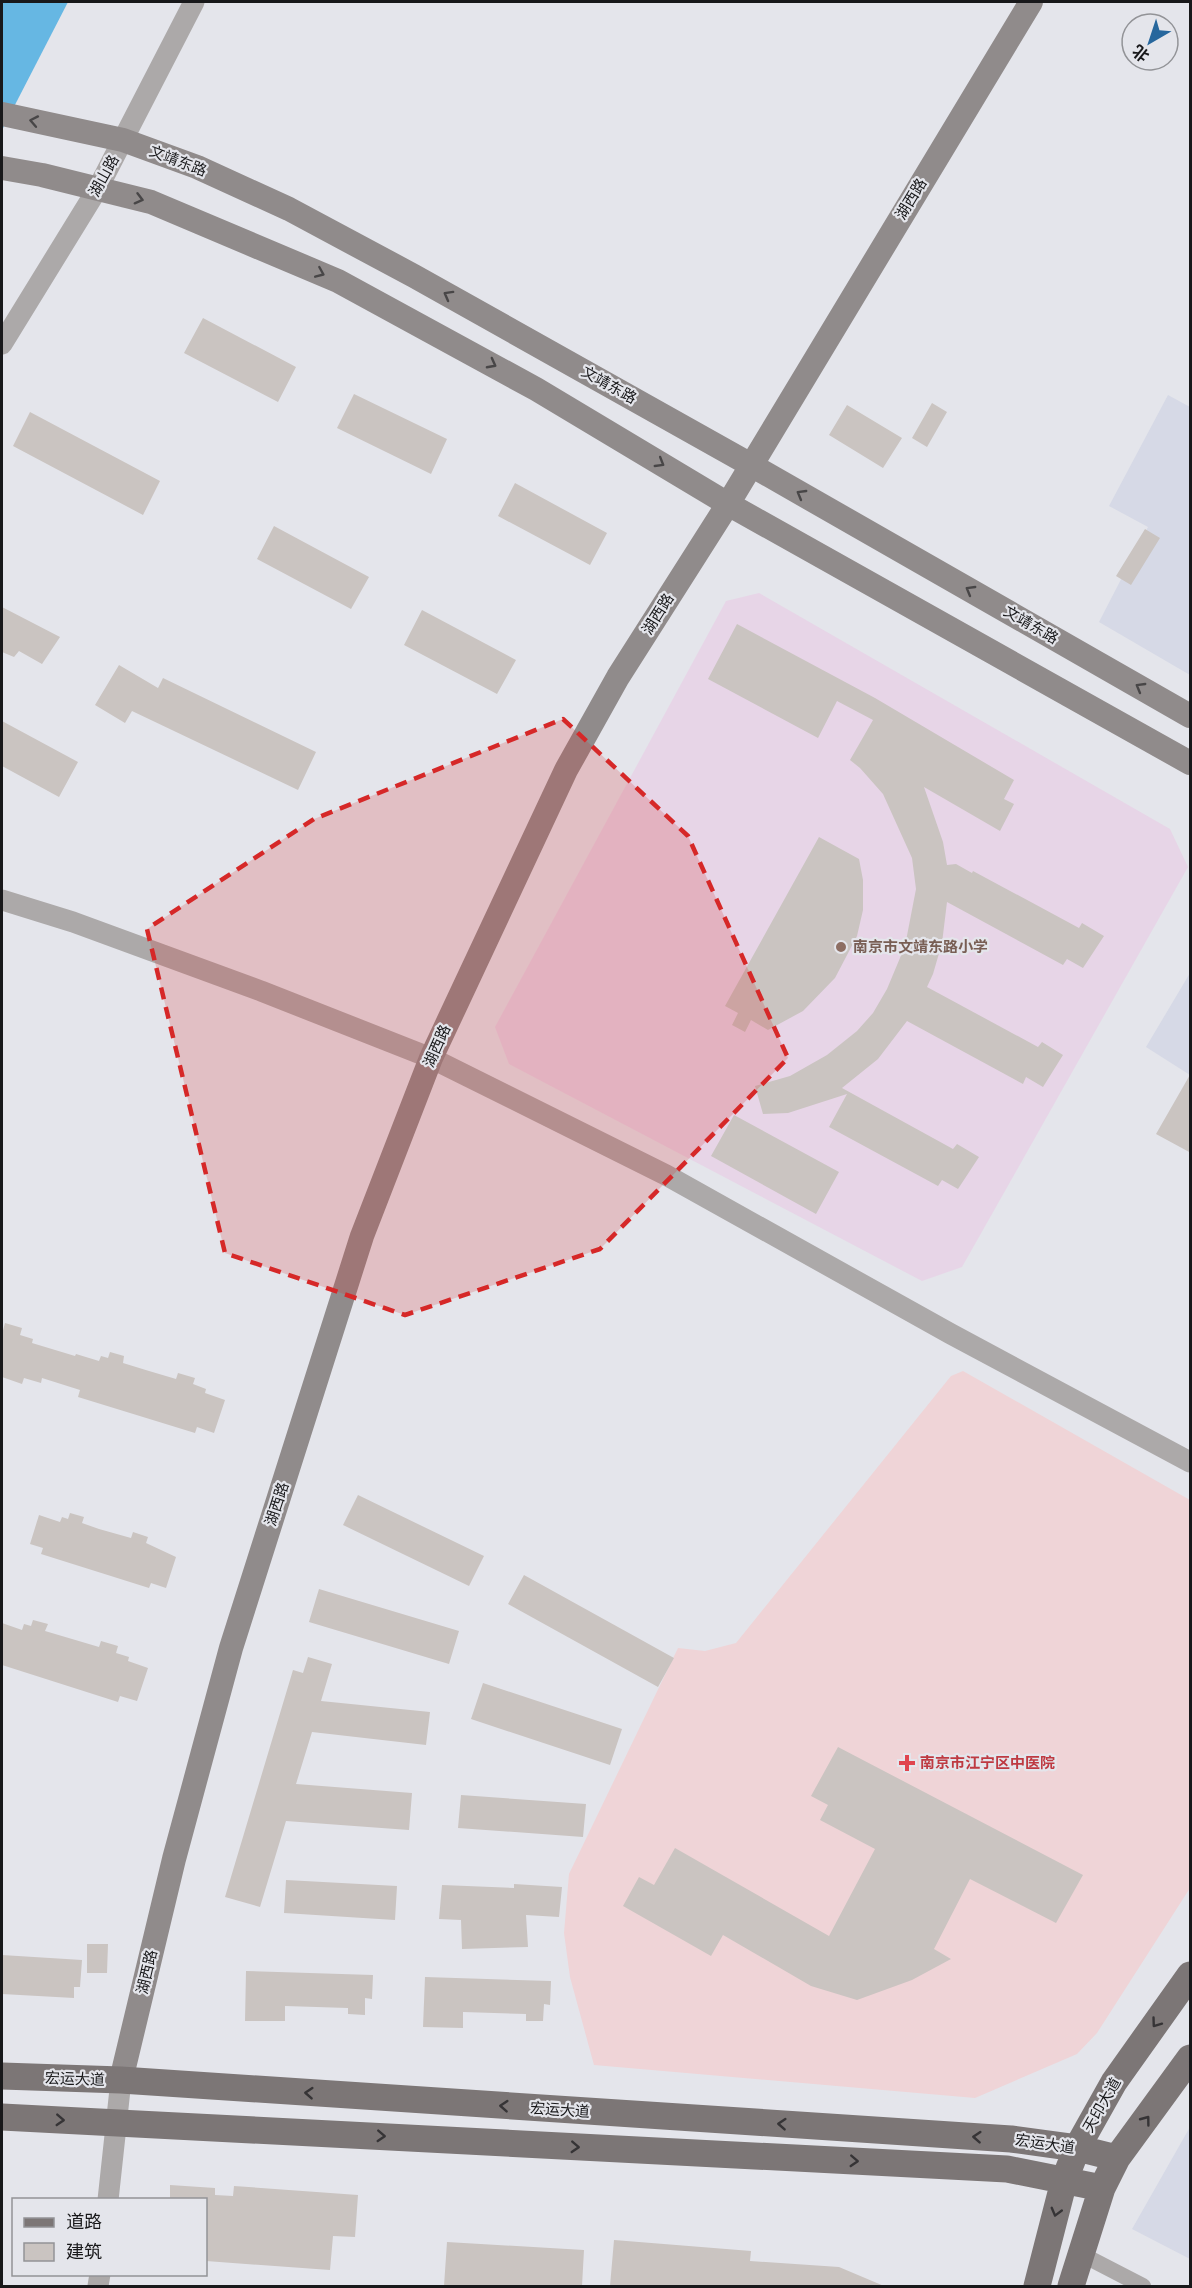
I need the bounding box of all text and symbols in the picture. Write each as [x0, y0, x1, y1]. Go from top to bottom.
north arrow [1120, 12, 1180, 72]
text: 北 [1128, 41, 1153, 66]
one-way arrow [29, 115, 39, 128]
street label: 文靖东路 [147, 141, 210, 180]
street label: 湖山路 [84, 151, 123, 200]
street label: 湖西路 [891, 175, 930, 223]
one-way arrow [134, 192, 144, 205]
one-way arrow [313, 266, 324, 278]
one-way arrow [444, 291, 454, 302]
one-way arrow [485, 357, 496, 368]
street label: 文靖东路 [578, 362, 640, 407]
one-way arrow [654, 456, 664, 467]
one-way arrow [797, 489, 807, 501]
one-way arrow [966, 586, 976, 597]
street label: 湖西路 [638, 590, 678, 638]
street label: 文靖东路 [1001, 601, 1062, 648]
one-way arrow [1136, 683, 1146, 694]
place label: 南京市文靖东路小学 [853, 937, 988, 956]
marker: 南京市文靖东路小学 [834, 940, 848, 954]
street label: 湖西路 [419, 1021, 454, 1070]
street label: 湖西路 [261, 1480, 293, 1528]
place label: 南京市江宁区中医院 [920, 1753, 1055, 1772]
marker: 南京市江宁区中医院 [898, 1754, 916, 1772]
street label: 湖西路 [132, 1948, 161, 1996]
one-way arrow [1153, 2016, 1164, 2027]
street label: 宏运大道 [45, 2068, 105, 2089]
street label: 天印大道 [1078, 2074, 1125, 2135]
one-way arrow [305, 2087, 314, 2100]
street label: 宏运大道 [529, 2098, 591, 2121]
one-way arrow [499, 2099, 508, 2112]
one-way arrow [55, 2113, 64, 2126]
one-way arrow [1139, 2116, 1150, 2127]
one-way arrow [777, 2118, 786, 2131]
one-way arrow [376, 2130, 385, 2143]
street label: 宏运大道 [1014, 2130, 1076, 2157]
one-way arrow [972, 2131, 981, 2144]
one-way arrow [571, 2140, 580, 2153]
one-way arrow [849, 2155, 858, 2168]
legend [12, 2198, 207, 2276]
one-way arrow [1051, 2206, 1063, 2217]
text: 道路 [66, 2210, 102, 2233]
text: 建筑 [66, 2240, 102, 2263]

